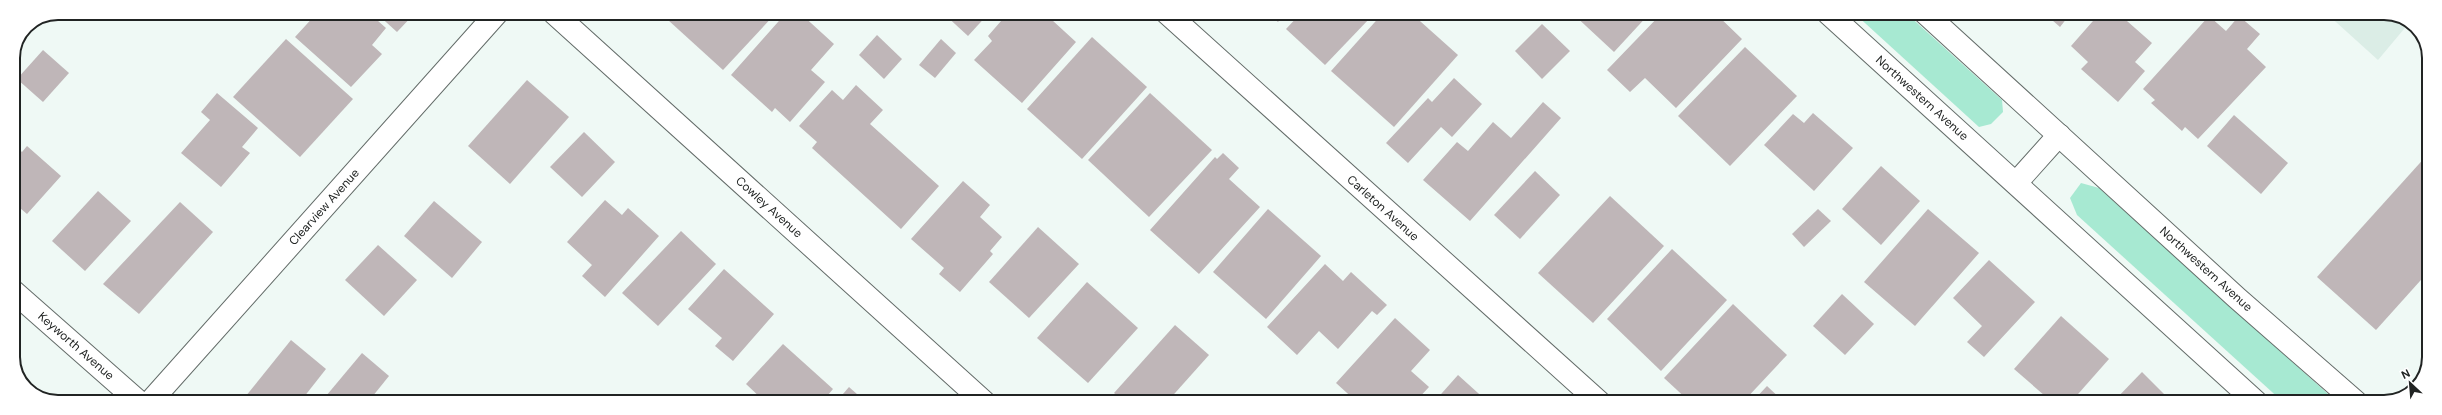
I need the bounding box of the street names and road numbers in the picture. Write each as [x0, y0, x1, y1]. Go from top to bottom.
street label: Northwestern Avenue [1872, 52, 1972, 144]
street label: Clearview Avenue [285, 165, 363, 249]
street label: Carleton Avenue [1344, 171, 1422, 245]
street label: Cowley Avenue [732, 173, 806, 241]
street label: Northwestern Avenue [2156, 223, 2256, 315]
street label: Keyworth Avenue [35, 308, 118, 384]

